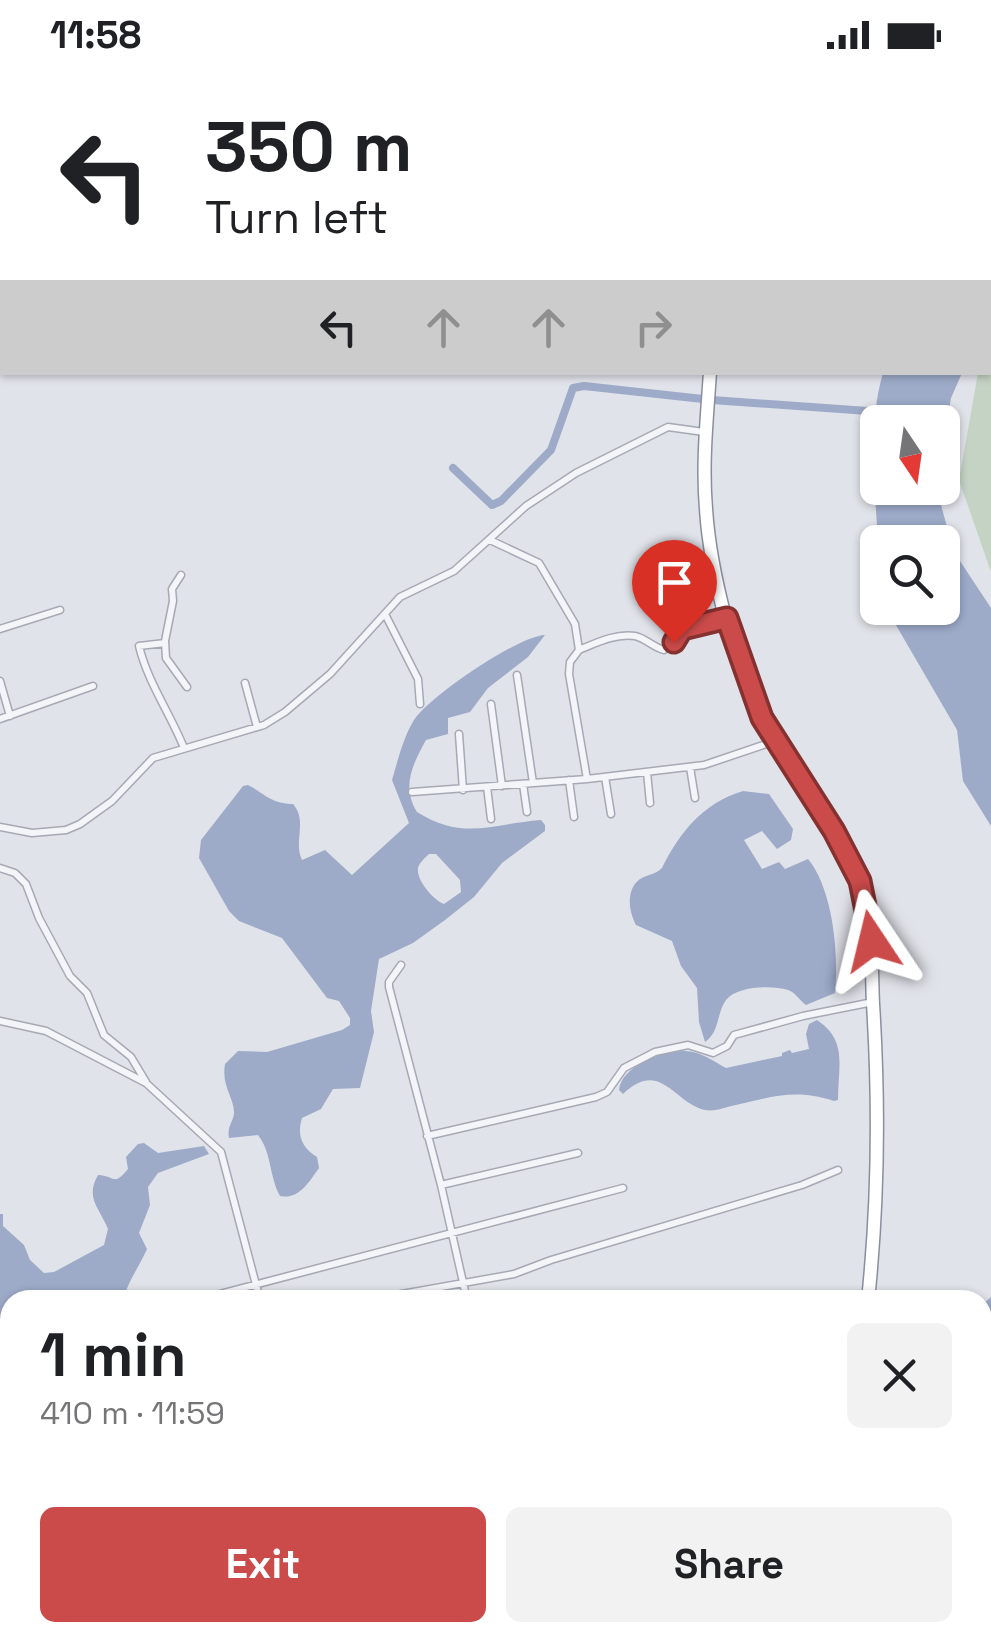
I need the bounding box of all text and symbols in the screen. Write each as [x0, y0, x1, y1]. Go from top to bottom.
text: 11:58 [50, 11, 141, 59]
text: 350 m [205, 102, 412, 191]
icon: left [40, 110, 170, 240]
text: Turn left [205, 189, 388, 246]
icon: left [311, 300, 366, 355]
icon: ahead [416, 300, 471, 355]
icon: ahead [521, 300, 576, 355]
icon: right [626, 300, 681, 355]
north arrow [860, 405, 960, 505]
map controls [860, 405, 960, 625]
button: search [860, 525, 960, 625]
pin [632, 540, 717, 643]
icon: arrive [647, 555, 702, 610]
position arrow [820, 889, 924, 993]
text: 1 min [40, 1317, 187, 1394]
button: close [847, 1323, 952, 1428]
text: 410 m · 11:59 [40, 1393, 225, 1433]
button: Exit [40, 1507, 486, 1622]
button: Share [506, 1507, 952, 1622]

